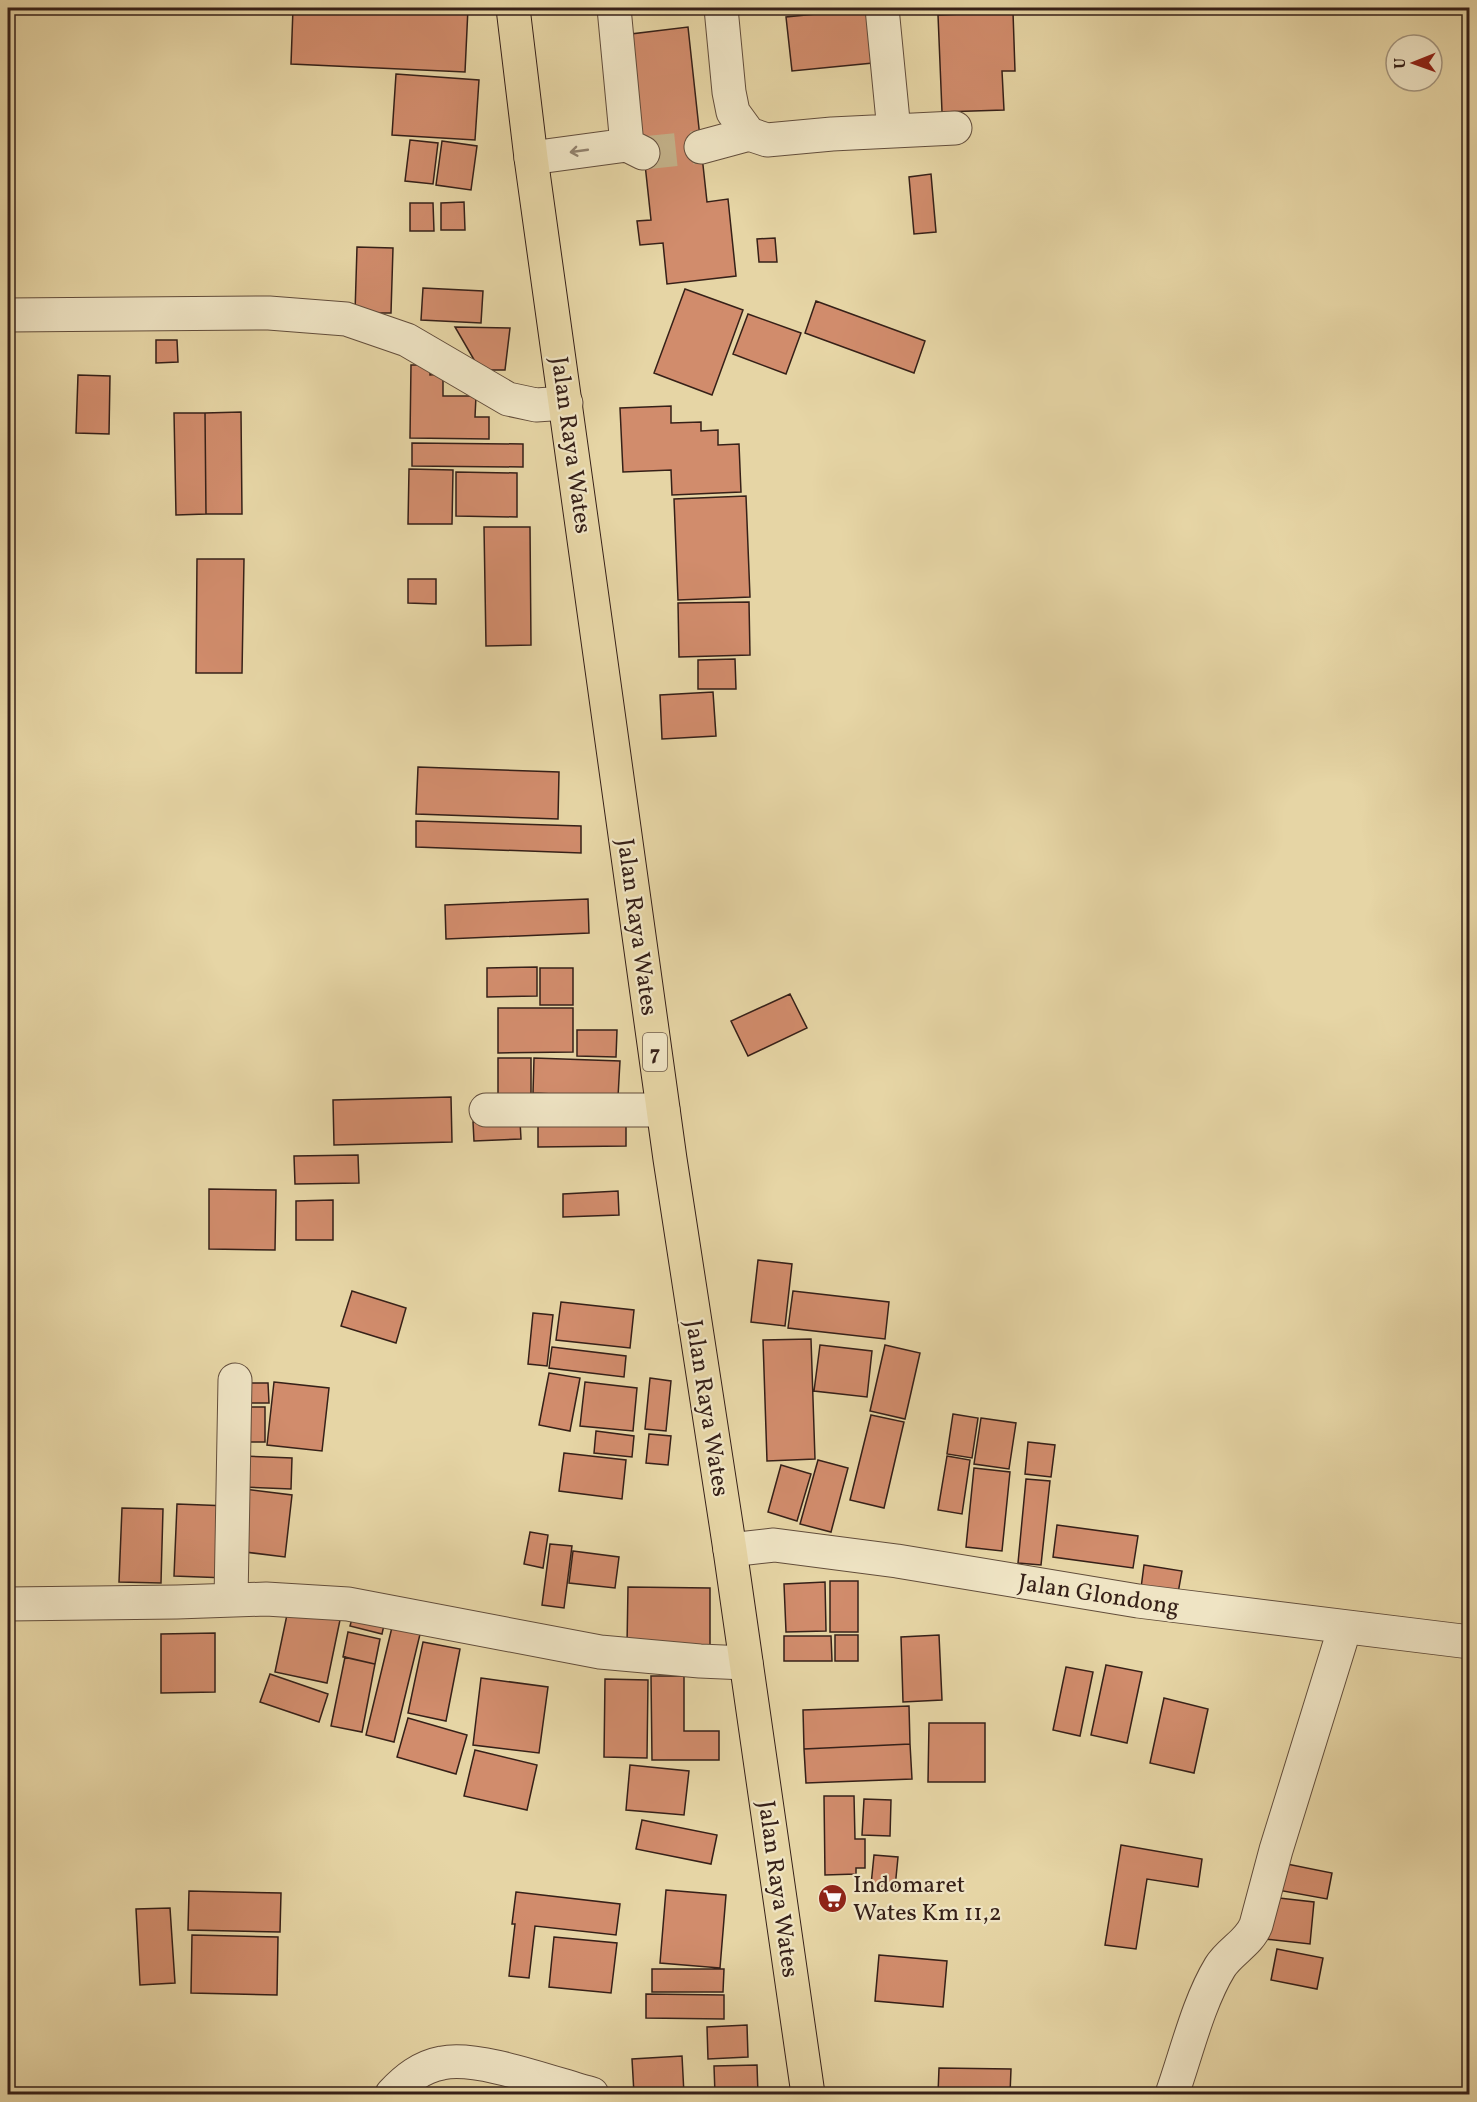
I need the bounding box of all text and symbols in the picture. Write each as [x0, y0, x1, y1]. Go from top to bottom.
north arrow [1384, 33, 1444, 93]
text: U [1390, 58, 1412, 69]
one-way arrow [570, 146, 590, 157]
street label: Jalan Raya Wates [541, 354, 599, 536]
street label: Jalan Raya Wates [607, 836, 665, 1018]
road number: 7 [643, 1033, 667, 1071]
street label: Jalan Raya Wates [675, 1317, 737, 1499]
street label: Jalan Glondong [1016, 1566, 1182, 1626]
street label: Jalan Raya Wates [748, 1798, 806, 1980]
place label: Indomaret Wates Km 11,2 [853, 1869, 1002, 1931]
supermarket icon: Indomaret Wates Km 11,2 [816, 1882, 848, 1914]

